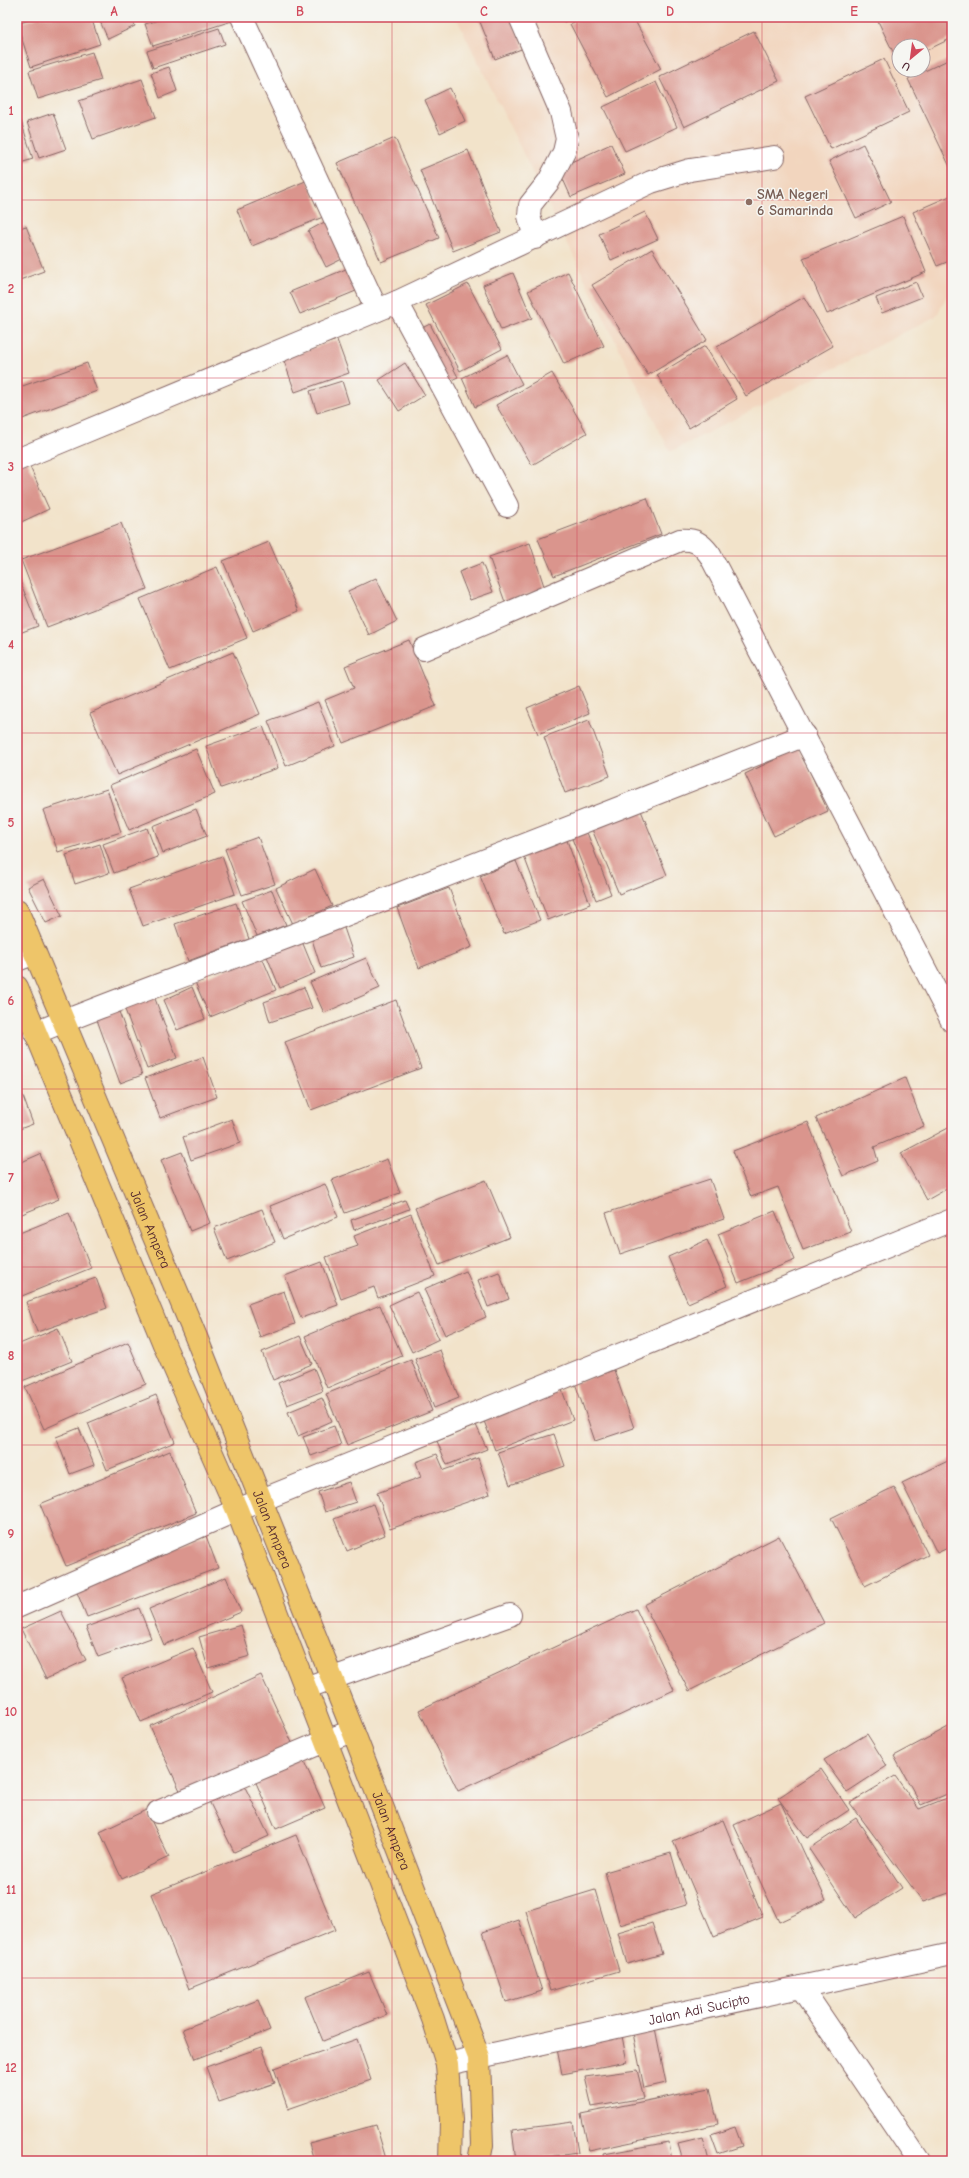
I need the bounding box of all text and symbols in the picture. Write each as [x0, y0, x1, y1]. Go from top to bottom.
text: A [110, 4, 118, 19]
text: B [296, 4, 304, 19]
text: C [480, 4, 488, 19]
text: D [666, 4, 674, 19]
text: E [850, 4, 858, 19]
north arrow [891, 38, 931, 78]
text: U [900, 59, 913, 74]
text: 1 [8, 103, 14, 118]
place label: SMA Negeri 6 Samarinda [757, 186, 833, 219]
marker: SMA Negeri 6 Samarinda [744, 197, 754, 207]
text: 2 [8, 281, 14, 296]
text: 3 [8, 459, 14, 474]
text: 4 [8, 637, 14, 652]
text: 5 [8, 815, 15, 830]
text: 6 [8, 993, 15, 1008]
text: 7 [8, 1170, 14, 1185]
street label: Jalan Ampera [126, 1188, 174, 1271]
text: 8 [8, 1348, 14, 1363]
street label: Jalan Ampera [249, 1488, 295, 1571]
text: 9 [8, 1526, 15, 1541]
text: 10 [5, 1704, 17, 1719]
street label: Jalan Ampera [368, 1789, 414, 1873]
text: 11 [6, 1882, 16, 1897]
street label: Jalan Adi Sucipto [647, 1990, 751, 2029]
text: 12 [5, 2060, 17, 2075]

